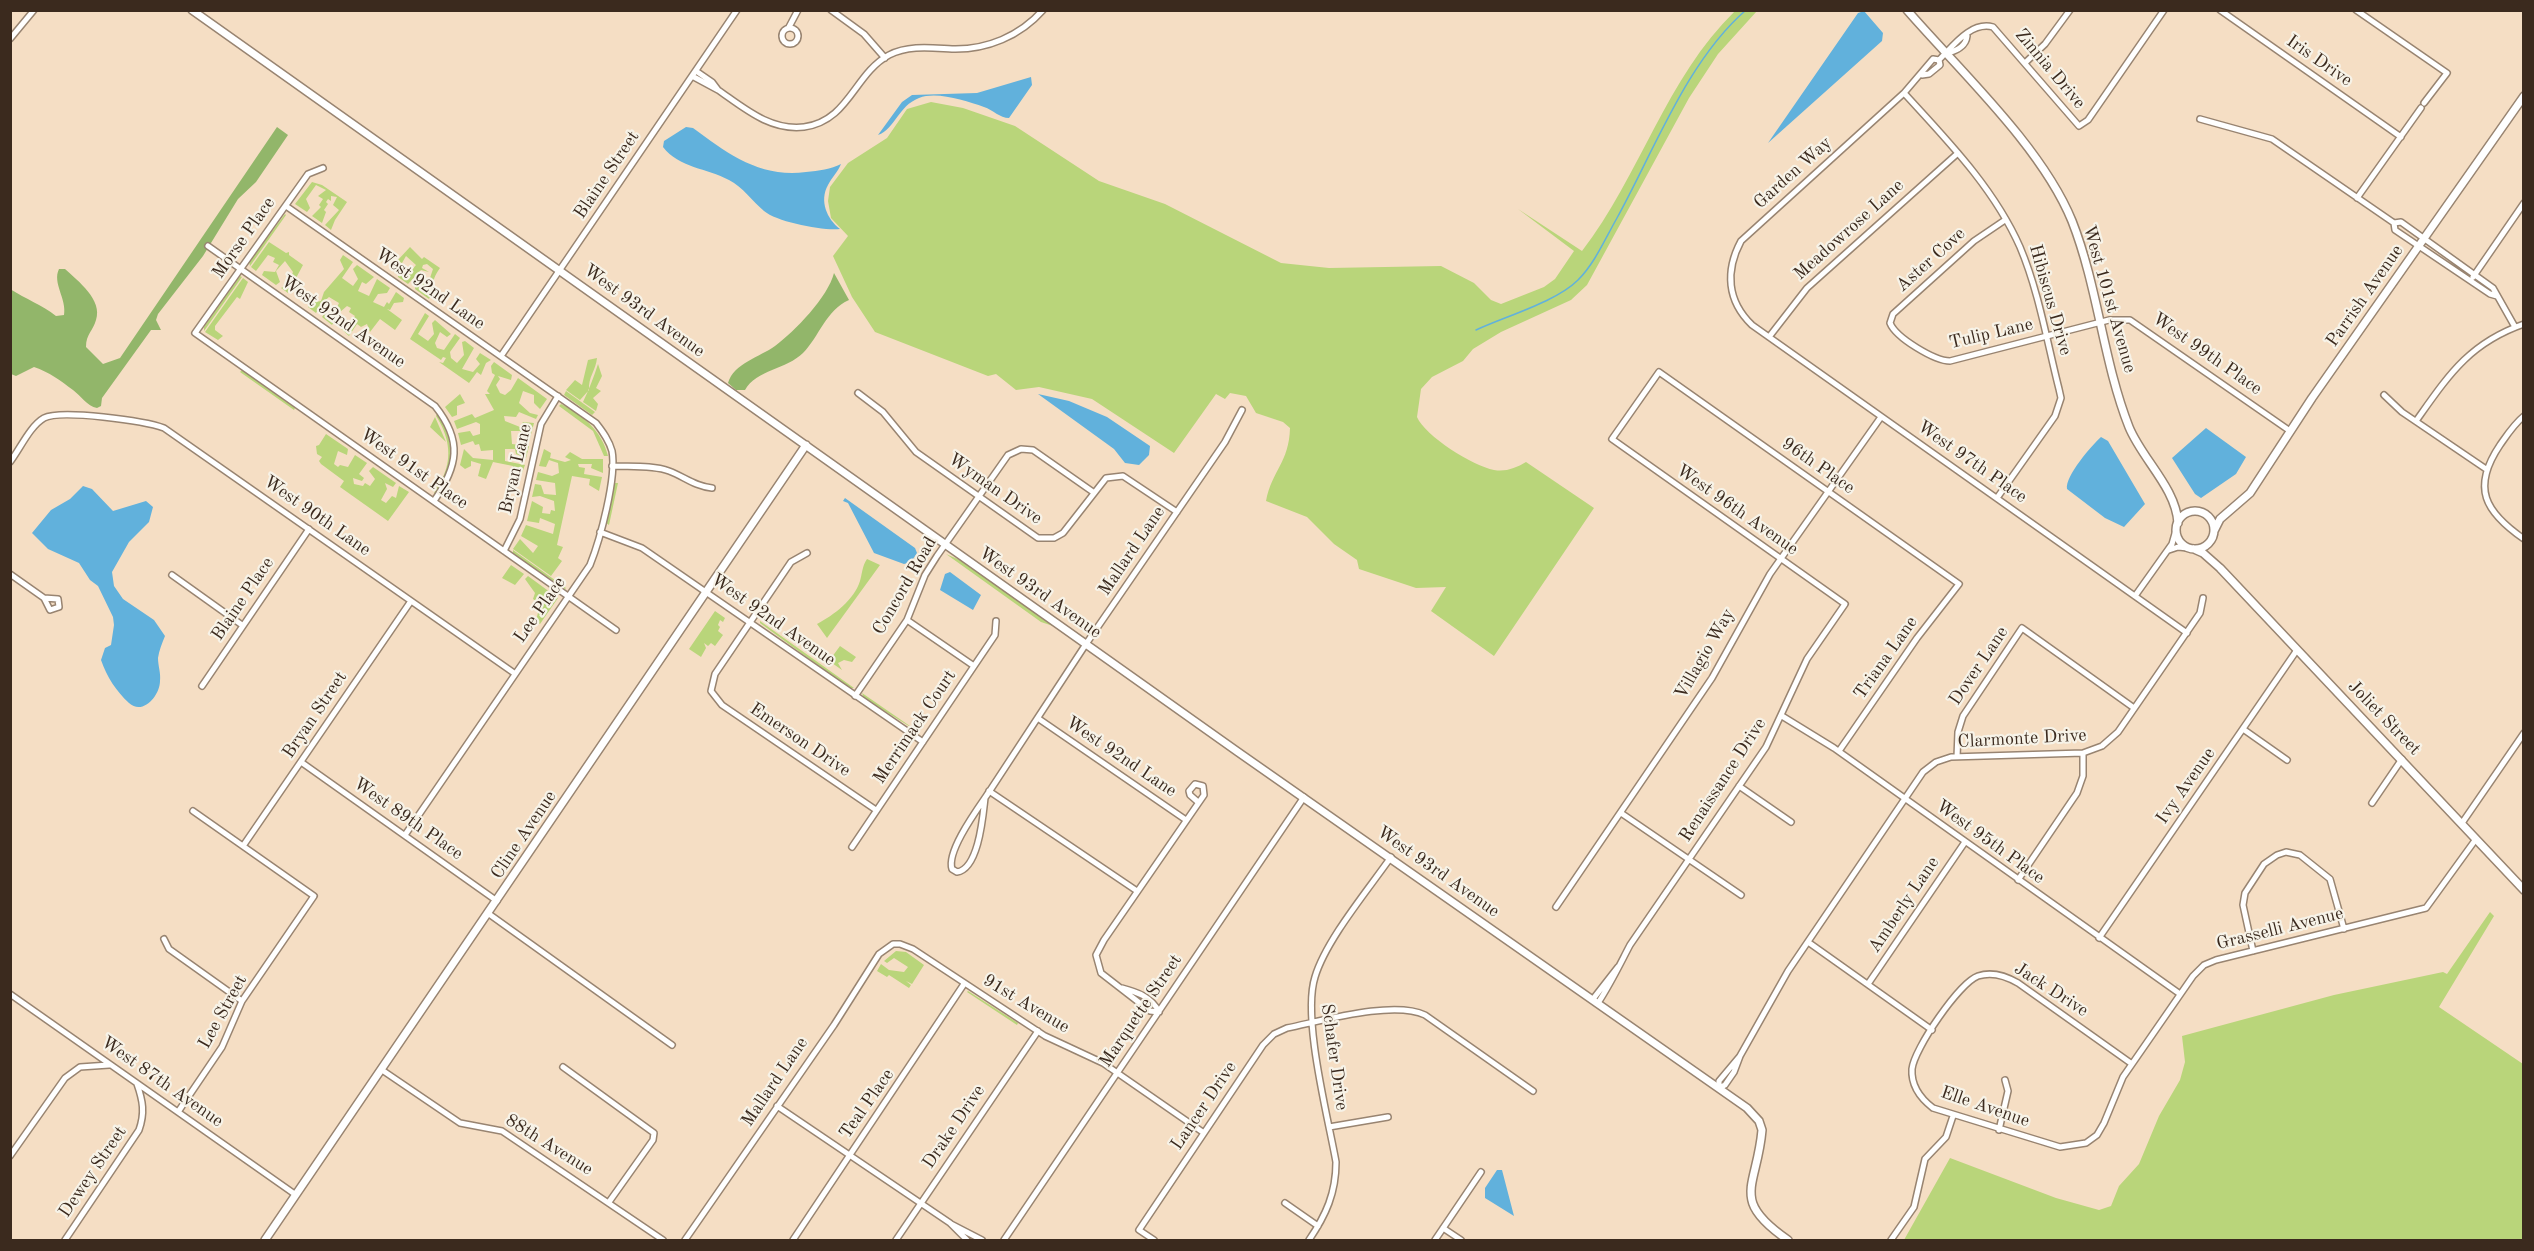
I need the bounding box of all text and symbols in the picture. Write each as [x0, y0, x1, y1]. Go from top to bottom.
street label: Zinnia Drive [2010, 24, 2090, 114]
street label: Iris Drive [2282, 31, 2356, 91]
street label: Blaine Street [570, 127, 644, 223]
street label: Garden Way [1750, 132, 1836, 214]
street label: Meadowrose Lane [1790, 175, 1908, 285]
street label: Morse Place [208, 193, 280, 283]
street label: Aster Cove [1892, 223, 1970, 297]
street label: West 101st Avenue [2078, 223, 2140, 375]
street label: Parrish Avenue [2322, 241, 2408, 351]
street label: Hibiscus Drive [2024, 242, 2076, 358]
street label: West 92nd Lane [371, 243, 489, 335]
street label: West 93rd Avenue [579, 260, 709, 362]
street label: West 92nd Avenue [277, 271, 409, 373]
street label: West 99th Place [2148, 308, 2266, 400]
street label: Tulip Lane [1947, 314, 2035, 354]
street label: West 97th Place [1913, 416, 2031, 508]
street label: Bryan Lane [495, 422, 537, 516]
street label: West 91st Place [356, 424, 472, 514]
street label: 96th Place [1777, 433, 1859, 499]
street label: Wyman Drive [944, 449, 1046, 529]
street label: West 96th Avenue [1672, 460, 1802, 560]
street label: West 90th Lane [259, 471, 375, 561]
street label: Mallard Lane [1094, 502, 1170, 600]
street label: Concord Road [868, 533, 942, 639]
street label: West 93rd Avenue [975, 543, 1105, 643]
street label: Blaine Place [207, 553, 279, 645]
street label: West 92nd Avenue [707, 569, 839, 671]
street label: Lee Place [509, 573, 571, 647]
street label: Villagio Way [1670, 605, 1740, 703]
street label: Triana Lane [1849, 612, 1923, 704]
street label: Dover Lane [1945, 622, 2013, 710]
street label: Merrimack Court [869, 666, 961, 788]
street label: Bryan Street [278, 667, 352, 763]
street label: Joliet Street [2343, 676, 2425, 760]
street label: Emerson Drive [745, 698, 855, 782]
street label: West 92nd Lane [1062, 712, 1180, 802]
street label: Renaissance Drive [1675, 714, 1771, 846]
street label: Clarmonte Drive [1957, 725, 2087, 753]
street label: Ivy Avenue [2152, 744, 2220, 828]
street label: West 89th Place [349, 773, 467, 865]
street label: Cline Avenue [487, 787, 561, 883]
street label: West 95th Place [1931, 795, 2049, 889]
street label: West 93rd Avenue [1373, 822, 1503, 922]
street label: Amberly Lane [1864, 853, 1944, 957]
street label: Grasselli Avenue [2214, 903, 2346, 955]
street label: Marquette Street [1095, 950, 1187, 1072]
street label: Jack Drive [2010, 958, 2092, 1022]
street label: 91st Avenue [979, 970, 1073, 1038]
street label: Lee Street [194, 971, 252, 1053]
street label: Schafer Drive [1316, 1002, 1352, 1112]
street label: West 87th Avenue [97, 1032, 227, 1132]
street label: Mallard Lane [737, 1033, 813, 1131]
street label: Lancer Drive [1166, 1057, 1242, 1155]
street label: Teal Place [835, 1065, 899, 1143]
street label: Drake Drive [918, 1081, 990, 1173]
street label: Elle Avenue [1938, 1082, 2032, 1132]
street label: 88th Avenue [501, 1110, 597, 1180]
street label: Dewey Street [54, 1122, 132, 1222]

